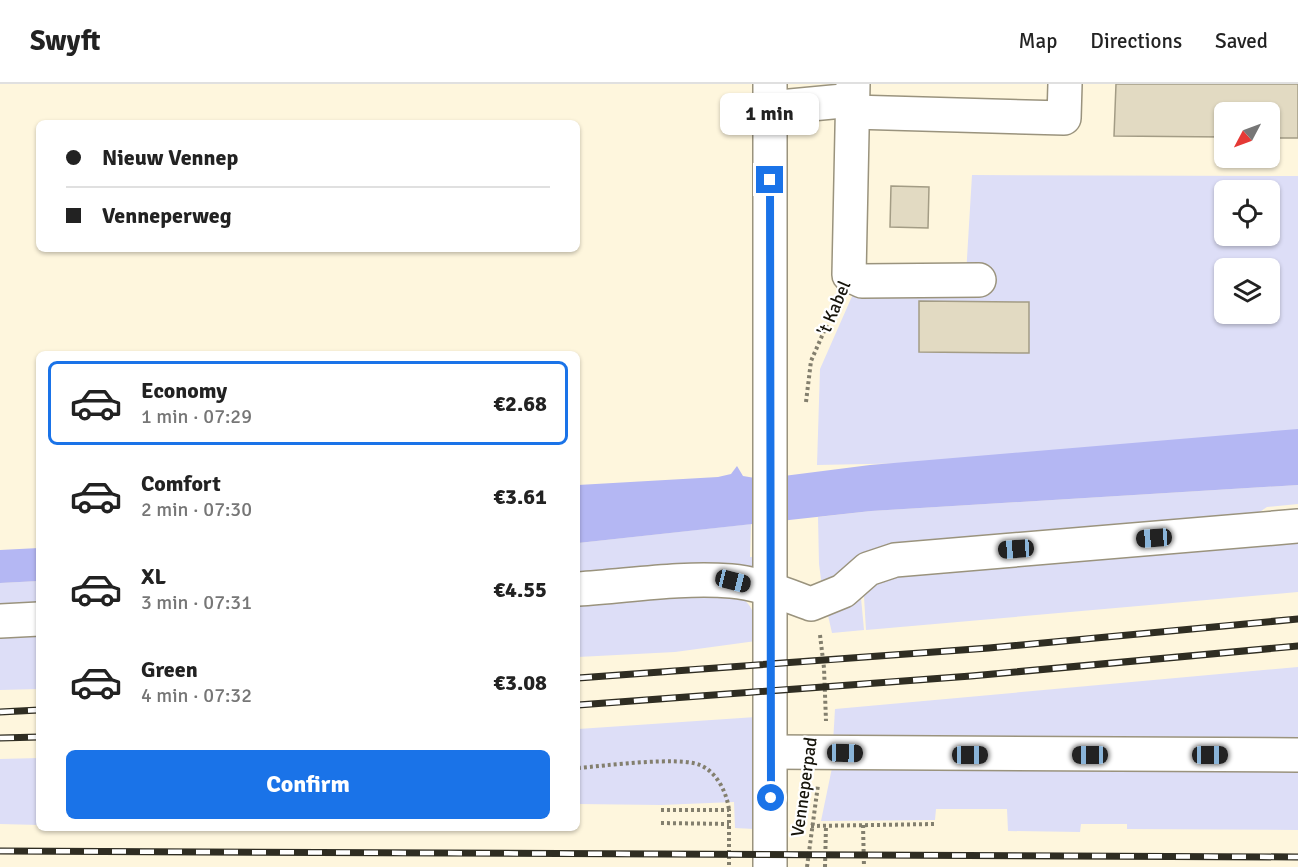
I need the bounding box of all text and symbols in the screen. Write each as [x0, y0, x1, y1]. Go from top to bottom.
text: Swyft [30, 24, 100, 58]
text: Map [1019, 28, 1057, 54]
text: Directions [1090, 28, 1182, 54]
text: Saved [1215, 28, 1268, 54]
callout: 1 min [720, 93, 820, 135]
text: 1 min [745, 101, 794, 126]
north arrow [1214, 102, 1280, 168]
map controls [1214, 102, 1280, 324]
text: Nieuw Vennep [102, 144, 238, 171]
route end [756, 166, 783, 193]
button: locate [1214, 180, 1280, 246]
text: Venneperweg [102, 202, 232, 229]
button: layers [1214, 258, 1280, 324]
street label: 't Kabel [813, 277, 855, 339]
icon: car [69, 376, 123, 430]
text: Economy [141, 377, 227, 404]
text: €2.68 [493, 390, 547, 417]
text: 1 min · 07:29 [141, 404, 252, 429]
icon: car [69, 469, 123, 523]
text: Comfort [141, 470, 221, 497]
text: €3.61 [493, 483, 547, 510]
text: 2 min · 07:30 [141, 497, 252, 522]
car [1135, 528, 1173, 548]
car [997, 539, 1035, 559]
icon: car [69, 562, 123, 616]
text: XL [141, 563, 166, 590]
car [713, 568, 753, 594]
text: €4.55 [493, 576, 547, 603]
text: 3 min · 07:31 [141, 590, 252, 615]
icon: car [69, 655, 123, 709]
text: Green [141, 656, 198, 683]
text: €3.08 [493, 669, 547, 696]
text: 4 min · 07:32 [141, 683, 252, 708]
street label: Venneperpad [786, 736, 822, 838]
car [827, 744, 863, 762]
car [952, 746, 988, 764]
car [1072, 746, 1108, 764]
car [1192, 746, 1228, 764]
button: Confirm [66, 750, 550, 819]
route start [757, 784, 784, 811]

